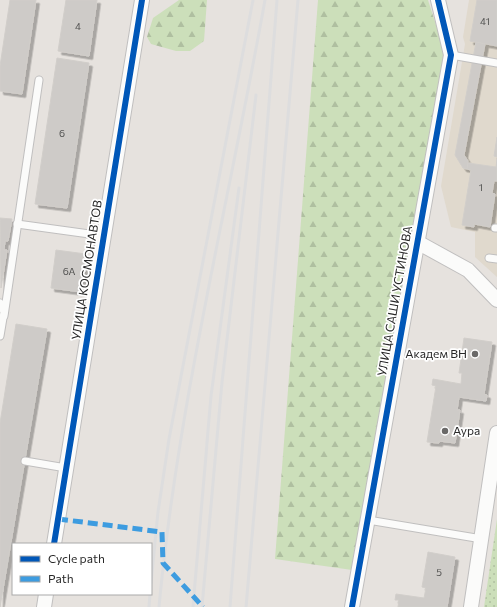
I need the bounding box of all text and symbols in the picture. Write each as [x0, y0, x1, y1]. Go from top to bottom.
house number: 41 [480, 15, 490, 27]
house number: 4 [75, 20, 81, 32]
house number: 6 [59, 127, 65, 139]
house number: 1 [479, 181, 483, 193]
street label: УЛИЦА КОСМОНАВТОВ [68, 199, 104, 341]
street label: УЛИЦА САШИ УСТИНОВА [374, 224, 414, 377]
house number: 6А [63, 265, 75, 277]
place label: Академ ВН [405, 346, 467, 360]
marker: Академ ВН [470, 349, 480, 359]
place label: Аура [453, 423, 480, 437]
marker: Аура [440, 426, 450, 436]
legend [12, 543, 152, 595]
text: Cycle path [48, 551, 105, 565]
house number: 5 [436, 566, 442, 578]
text: Path [48, 571, 74, 585]

